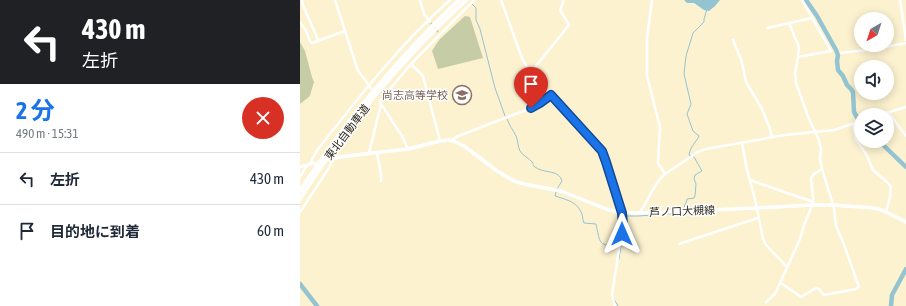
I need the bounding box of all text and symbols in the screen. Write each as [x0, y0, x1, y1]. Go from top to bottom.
north arrow [854, 12, 894, 52]
map controls [854, 12, 894, 148]
text: 430 m [82, 13, 145, 45]
icon: left [16, 16, 68, 68]
text: 左折 [82, 50, 118, 71]
button: sound [854, 60, 894, 100]
pin [514, 67, 548, 108]
icon: arrive [520, 73, 542, 95]
school or university icon: 尚志高等学校 [451, 84, 473, 106]
place label: 尚志高等学校 [382, 89, 448, 101]
text: 2 分 [16, 97, 55, 124]
button: close [242, 97, 284, 139]
street label: 東北自動車道 [322, 102, 372, 162]
button: layers [854, 108, 894, 148]
text: 490 m · 15:31 [16, 126, 79, 141]
icon: left [16, 168, 38, 190]
text: 430 m [250, 170, 284, 187]
text: 左折 [50, 171, 80, 188]
street label: 芦ノ口大槻線 [649, 204, 715, 218]
position arrow [601, 213, 643, 255]
icon: arrive [16, 220, 38, 242]
text: 60 m [257, 222, 284, 239]
text: 目的地に到着 [50, 223, 140, 240]

